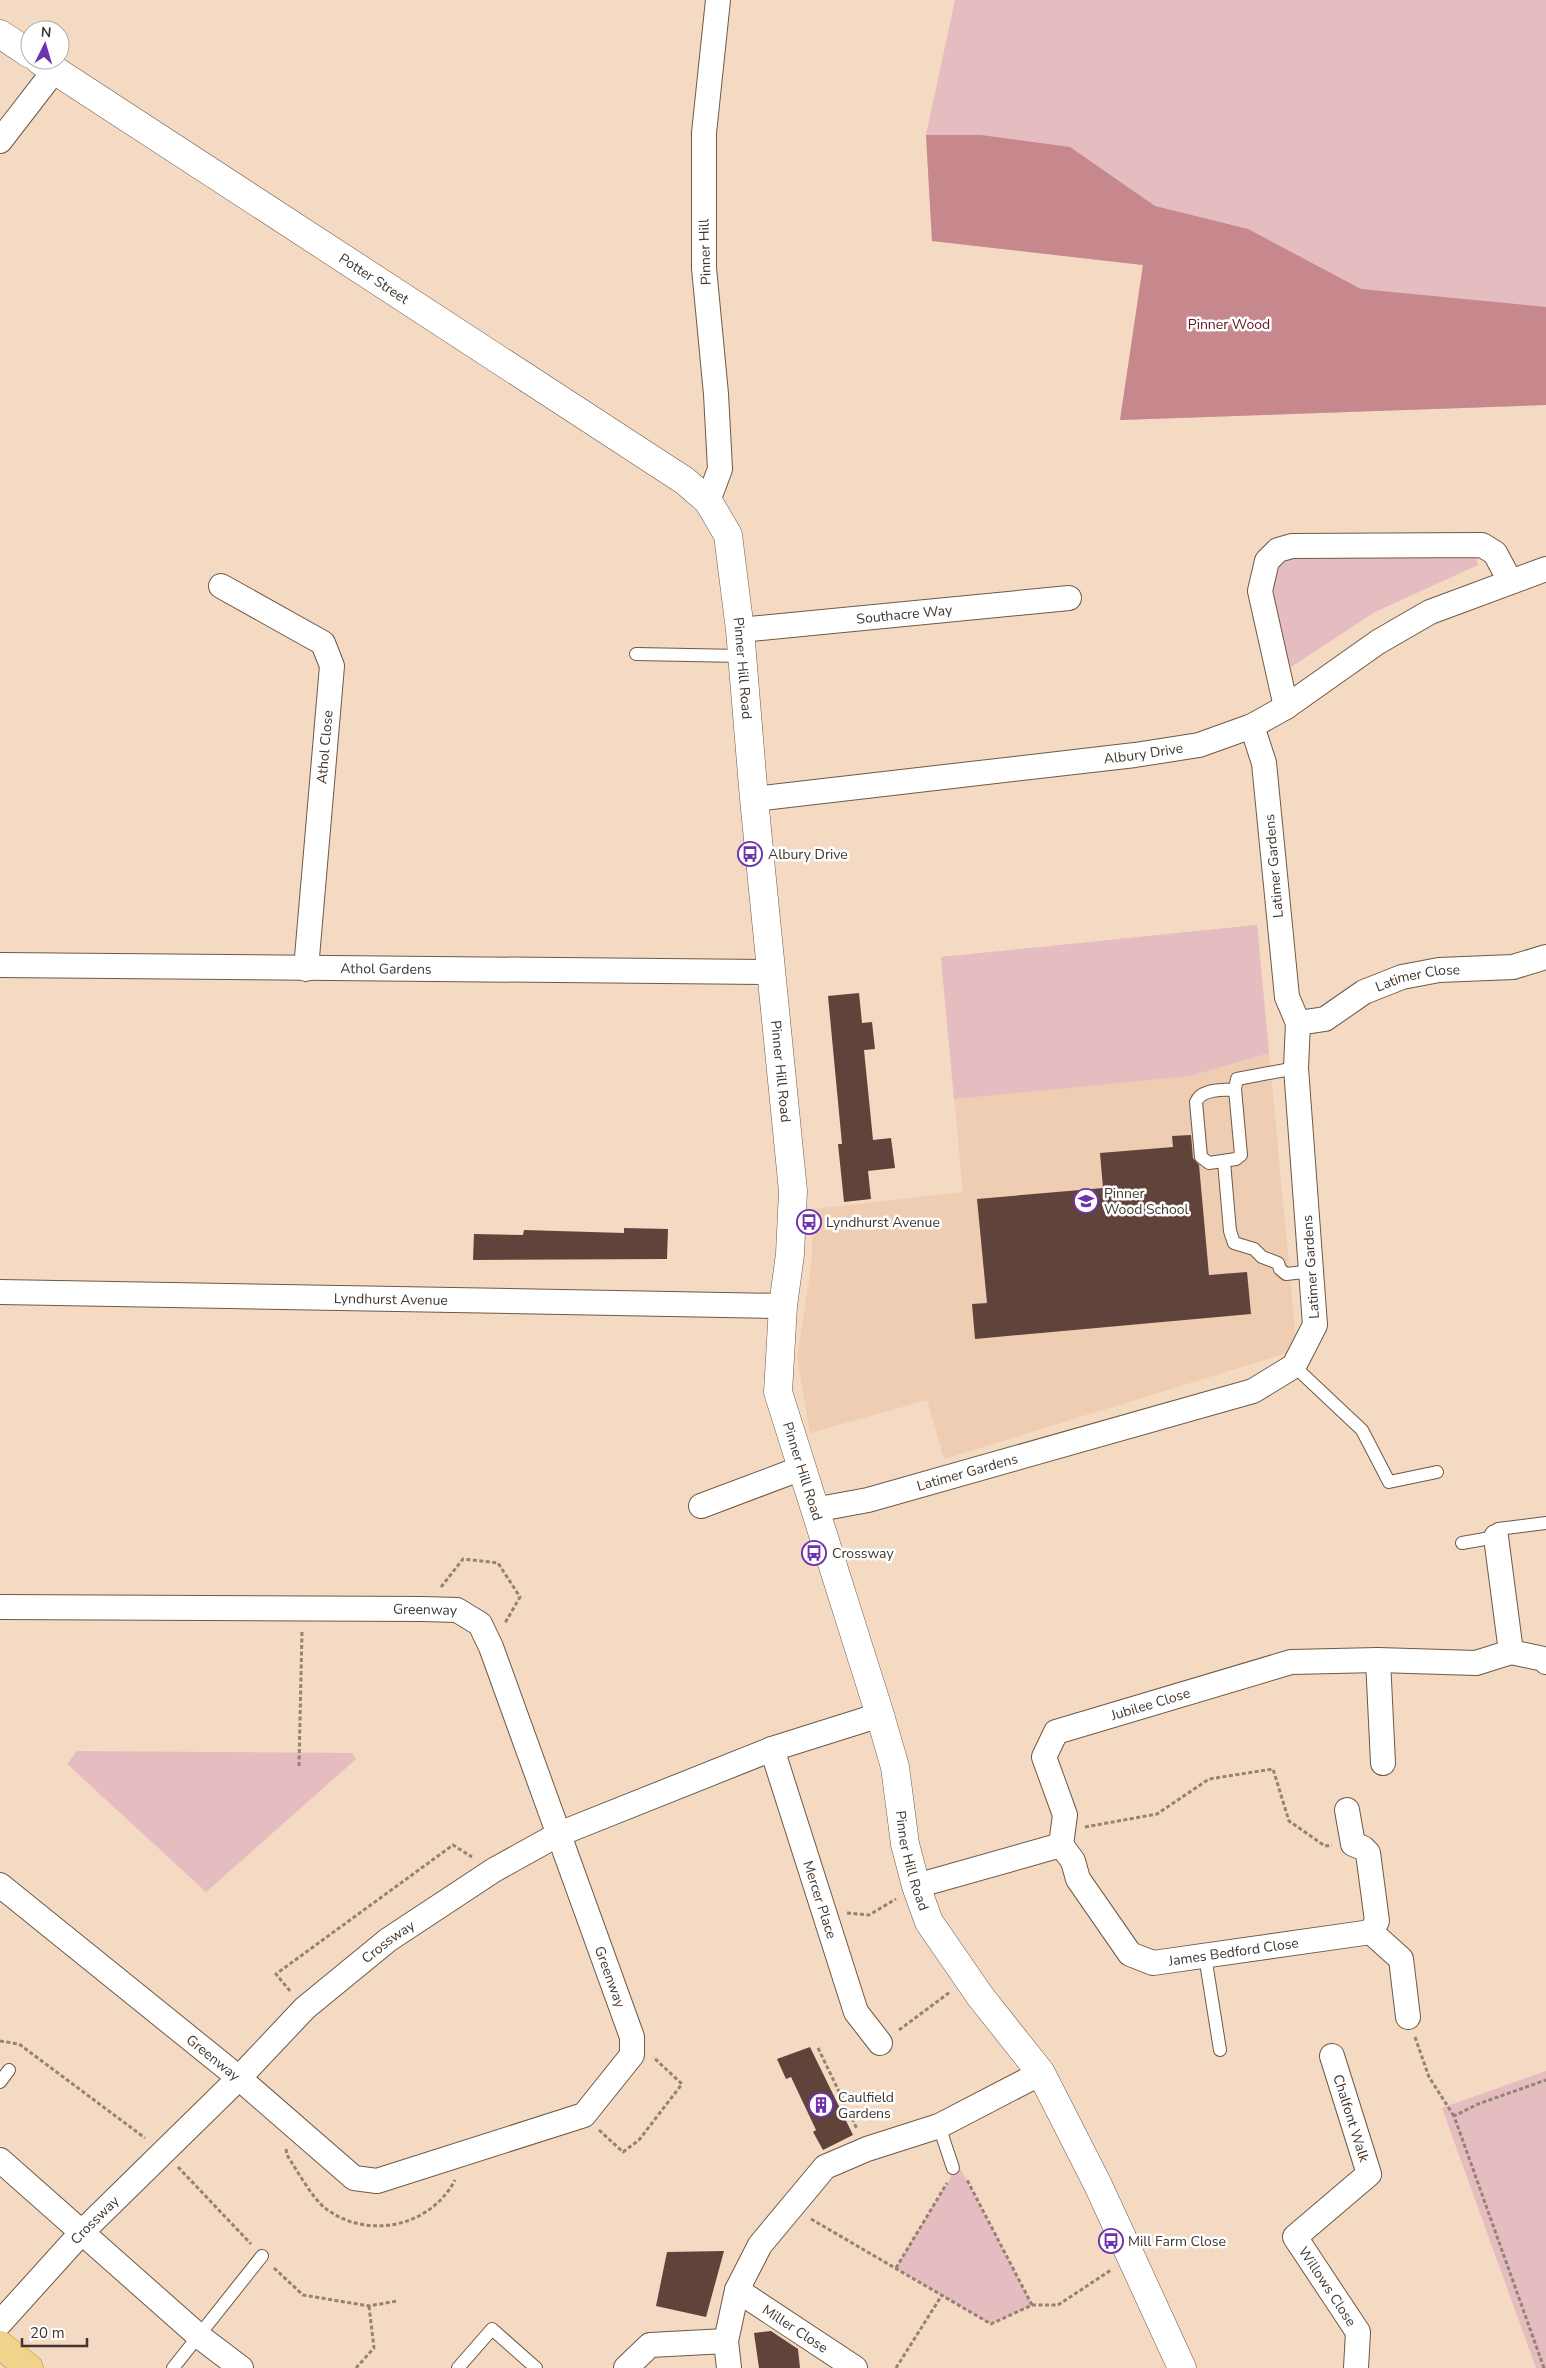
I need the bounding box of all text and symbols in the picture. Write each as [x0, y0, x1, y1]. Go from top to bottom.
north arrow [20, 20, 70, 70]
text: N [40, 23, 52, 42]
street label: Pinner Hill [694, 218, 716, 285]
street label: Potter Street [335, 249, 413, 308]
park label: Pinner Wood [1188, 315, 1270, 334]
street label: Southacre Way [855, 600, 954, 628]
street label: Pinner Hill Road [729, 616, 757, 720]
street label: Athol Close [312, 709, 338, 785]
street label: Albury Drive [1103, 738, 1184, 768]
street label: Latimer Gardens [1260, 813, 1288, 919]
bus stop icon: Albury Drive [737, 841, 763, 867]
place label: Albury Drive [768, 845, 848, 864]
street label: Athol Gardens [340, 959, 432, 978]
street label: Latimer Close [1373, 960, 1461, 996]
street label: Pinner Hill Road [767, 1019, 796, 1123]
place label: Pinner Wood School [1104, 1184, 1190, 1219]
school or university icon: Pinner Wood School [1073, 1188, 1099, 1214]
bus stop icon: Lyndhurst Avenue [796, 1209, 822, 1235]
place label: Lyndhurst Avenue [826, 1213, 940, 1232]
street label: Latimer Gardens [1298, 1214, 1324, 1320]
street label: Lyndhurst Avenue [334, 1288, 448, 1310]
street label: Pinner Hill Road [779, 1419, 828, 1523]
street label: Latimer Gardens [915, 1449, 1020, 1495]
bus stop icon: Crossway [801, 1540, 827, 1566]
place label: Crossway [832, 1544, 894, 1563]
street label: Greenway [393, 1599, 458, 1620]
street label: Jubilee Close [1108, 1683, 1192, 1725]
street label: Pinner Hill Road [891, 1809, 934, 1913]
street label: Mercer Place [799, 1858, 841, 1941]
street label: Crossway [357, 1915, 419, 1967]
street label: James Bedford Close [1166, 1933, 1300, 1970]
street label: Greenway [590, 1943, 630, 2011]
street label: Greenway [182, 2030, 244, 2086]
street label: Chalfont Walk [1329, 2072, 1374, 2165]
place label: Caulfield Gardens [838, 2088, 894, 2123]
building icon: Caulfield Gardens [808, 2092, 834, 2118]
street label: Crossway [66, 2191, 124, 2248]
bus stop icon: Mill Farm Close [1098, 2228, 1124, 2254]
place label: Mill Farm Close [1128, 2232, 1226, 2251]
street label: Willows Close [1294, 2243, 1361, 2330]
street label: Miller Close [759, 2300, 832, 2357]
scale bar [22, 2316, 88, 2348]
text: 20 m [30, 2323, 65, 2343]

